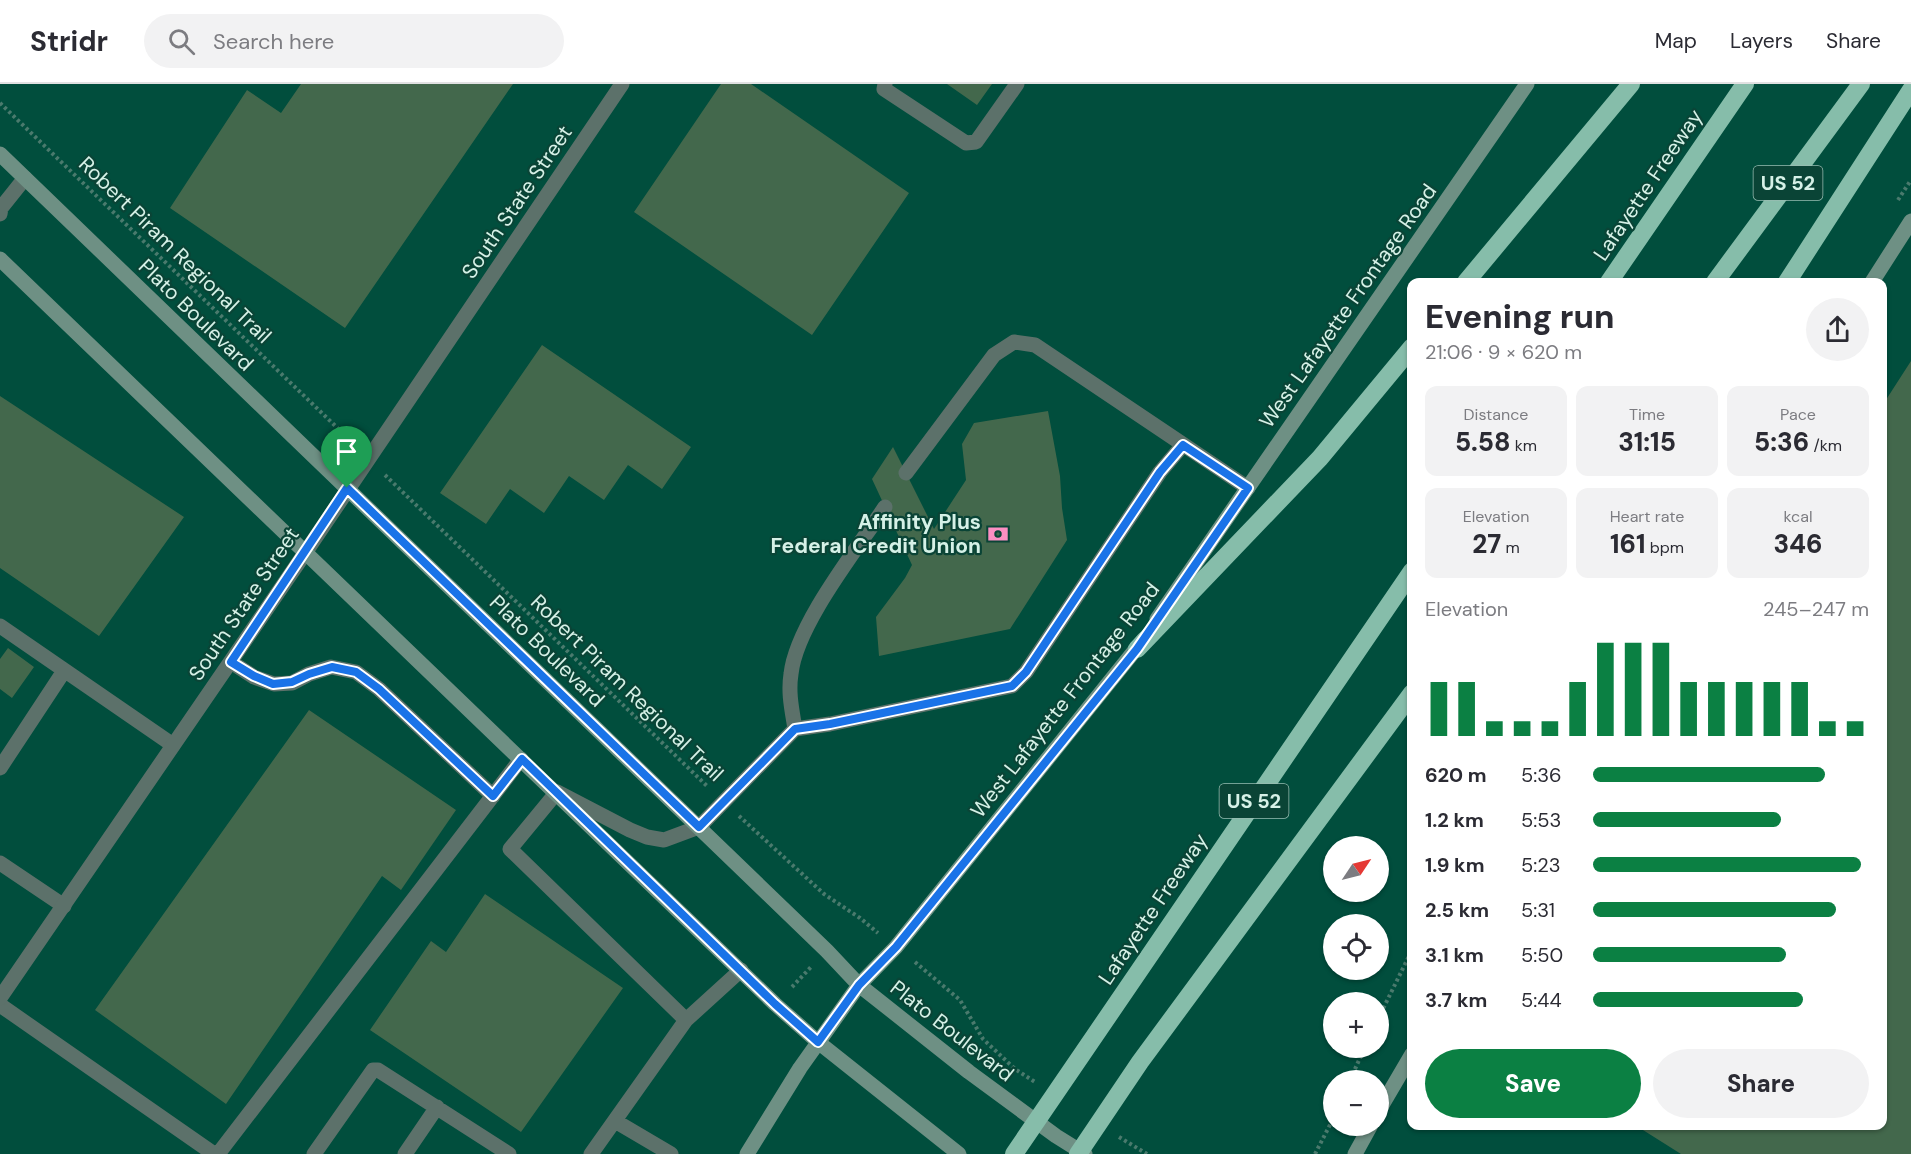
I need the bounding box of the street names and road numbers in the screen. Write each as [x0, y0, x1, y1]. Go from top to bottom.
street label: Lafayette Freeway [1587, 104, 1709, 266]
street label: South State Street [455, 120, 579, 284]
street label: Robert Piram Regional Trail [73, 150, 277, 350]
road number: US 52 [1754, 166, 1822, 200]
street label: West Lafayette Frontage Road [1253, 178, 1443, 434]
street label: Plato Boulevard [132, 253, 260, 377]
street label: South State Street [182, 522, 306, 686]
street label: West Lafayette Frontage Road [964, 576, 1166, 824]
street label: Robert Piram Regional Trail [525, 588, 729, 788]
street label: Plato Boulevard [483, 589, 611, 713]
road number: US 52 [1220, 784, 1288, 818]
street label: Lafayette Freeway [1092, 828, 1214, 990]
street label: Plato Boulevard [884, 974, 1020, 1088]

